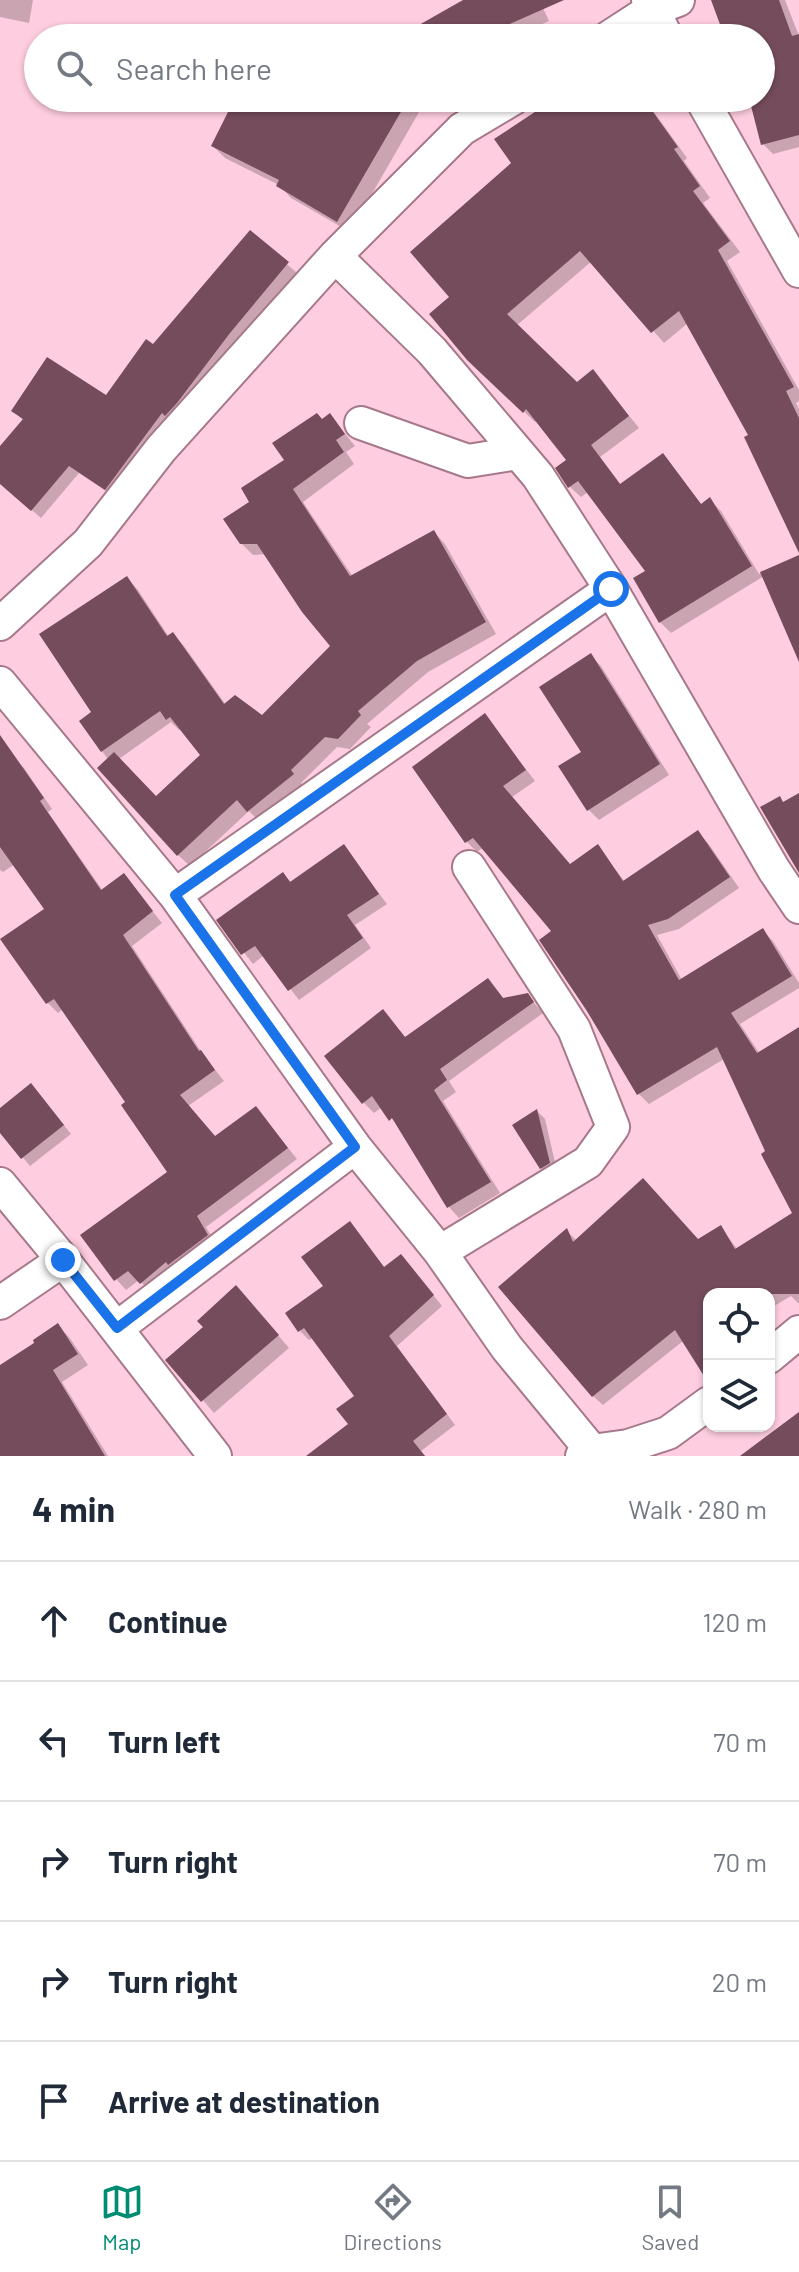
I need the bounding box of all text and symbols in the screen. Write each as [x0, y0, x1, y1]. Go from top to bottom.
search box [24, 24, 775, 112]
icon: search [52, 46, 96, 90]
text: Search here [116, 50, 272, 86]
route start [593, 571, 629, 607]
route end [45, 1242, 81, 1278]
map controls [703, 1288, 775, 1432]
button: locate [703, 1288, 775, 1360]
button: layers [703, 1360, 775, 1432]
text: 4 min [32, 1488, 115, 1529]
text: Walk · 280 m [628, 1493, 767, 1524]
icon: ahead [32, 1599, 76, 1643]
text: Continue [108, 1603, 228, 1639]
text: 120 m [703, 1606, 767, 1637]
icon: left [32, 1719, 76, 1763]
text: Turn left [108, 1723, 221, 1759]
text: 70 m [713, 1726, 767, 1757]
icon: right [32, 1839, 76, 1883]
text: Turn right [108, 1843, 238, 1879]
text: 70 m [713, 1846, 767, 1877]
icon: right [32, 1959, 76, 2003]
text: Turn right [108, 1963, 238, 1999]
text: 20 m [712, 1966, 767, 1997]
icon: arrive [32, 2079, 76, 2123]
text: Arrive at destination [108, 2083, 380, 2119]
tab: Map [100, 2180, 144, 2254]
tab: Directions [343, 2180, 442, 2254]
tab: Saved [641, 2180, 699, 2254]

